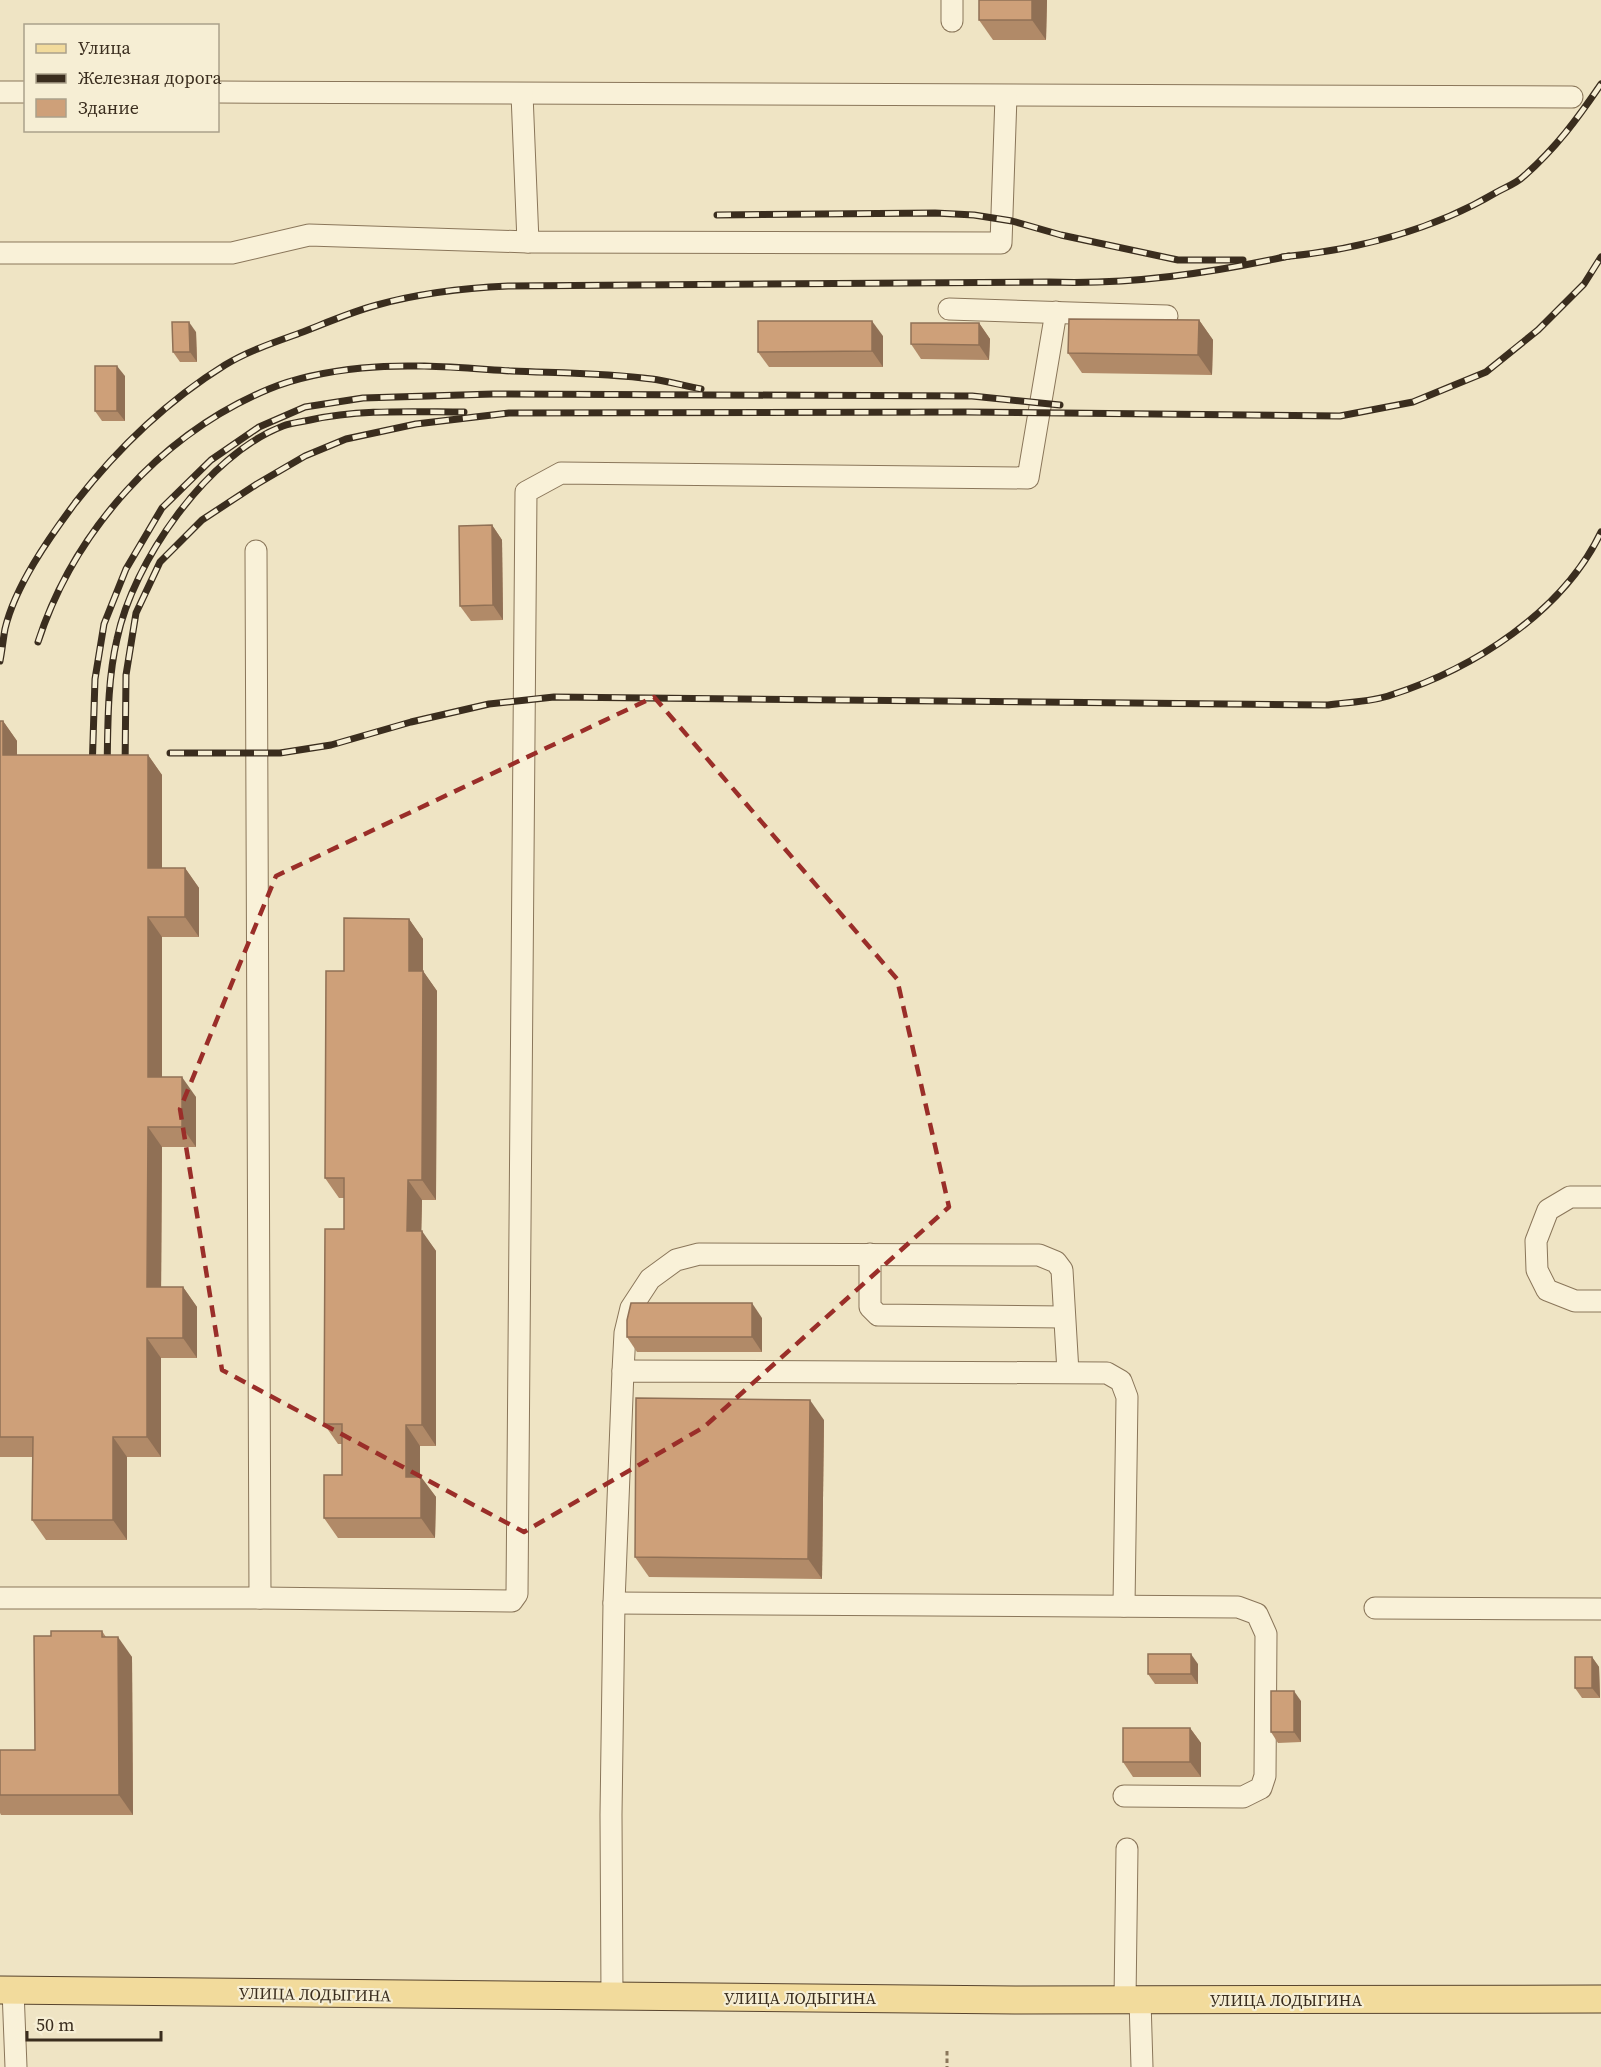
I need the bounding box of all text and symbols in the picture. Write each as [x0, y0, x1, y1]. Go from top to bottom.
legend [24, 24, 219, 132]
text: Улица [78, 35, 131, 60]
text: Железная дорога [78, 65, 223, 90]
text: Здание [78, 95, 139, 120]
street label: УЛИЦА ЛОДЫГИНА [239, 1982, 392, 2006]
street label: УЛИЦА ЛОДЫГИНА [724, 1987, 876, 2009]
street label: УЛИЦА ЛОДЫГИНА [1210, 1989, 1362, 2011]
scale bar [27, 2004, 160, 2042]
text: 50 m [36, 2012, 74, 2037]

